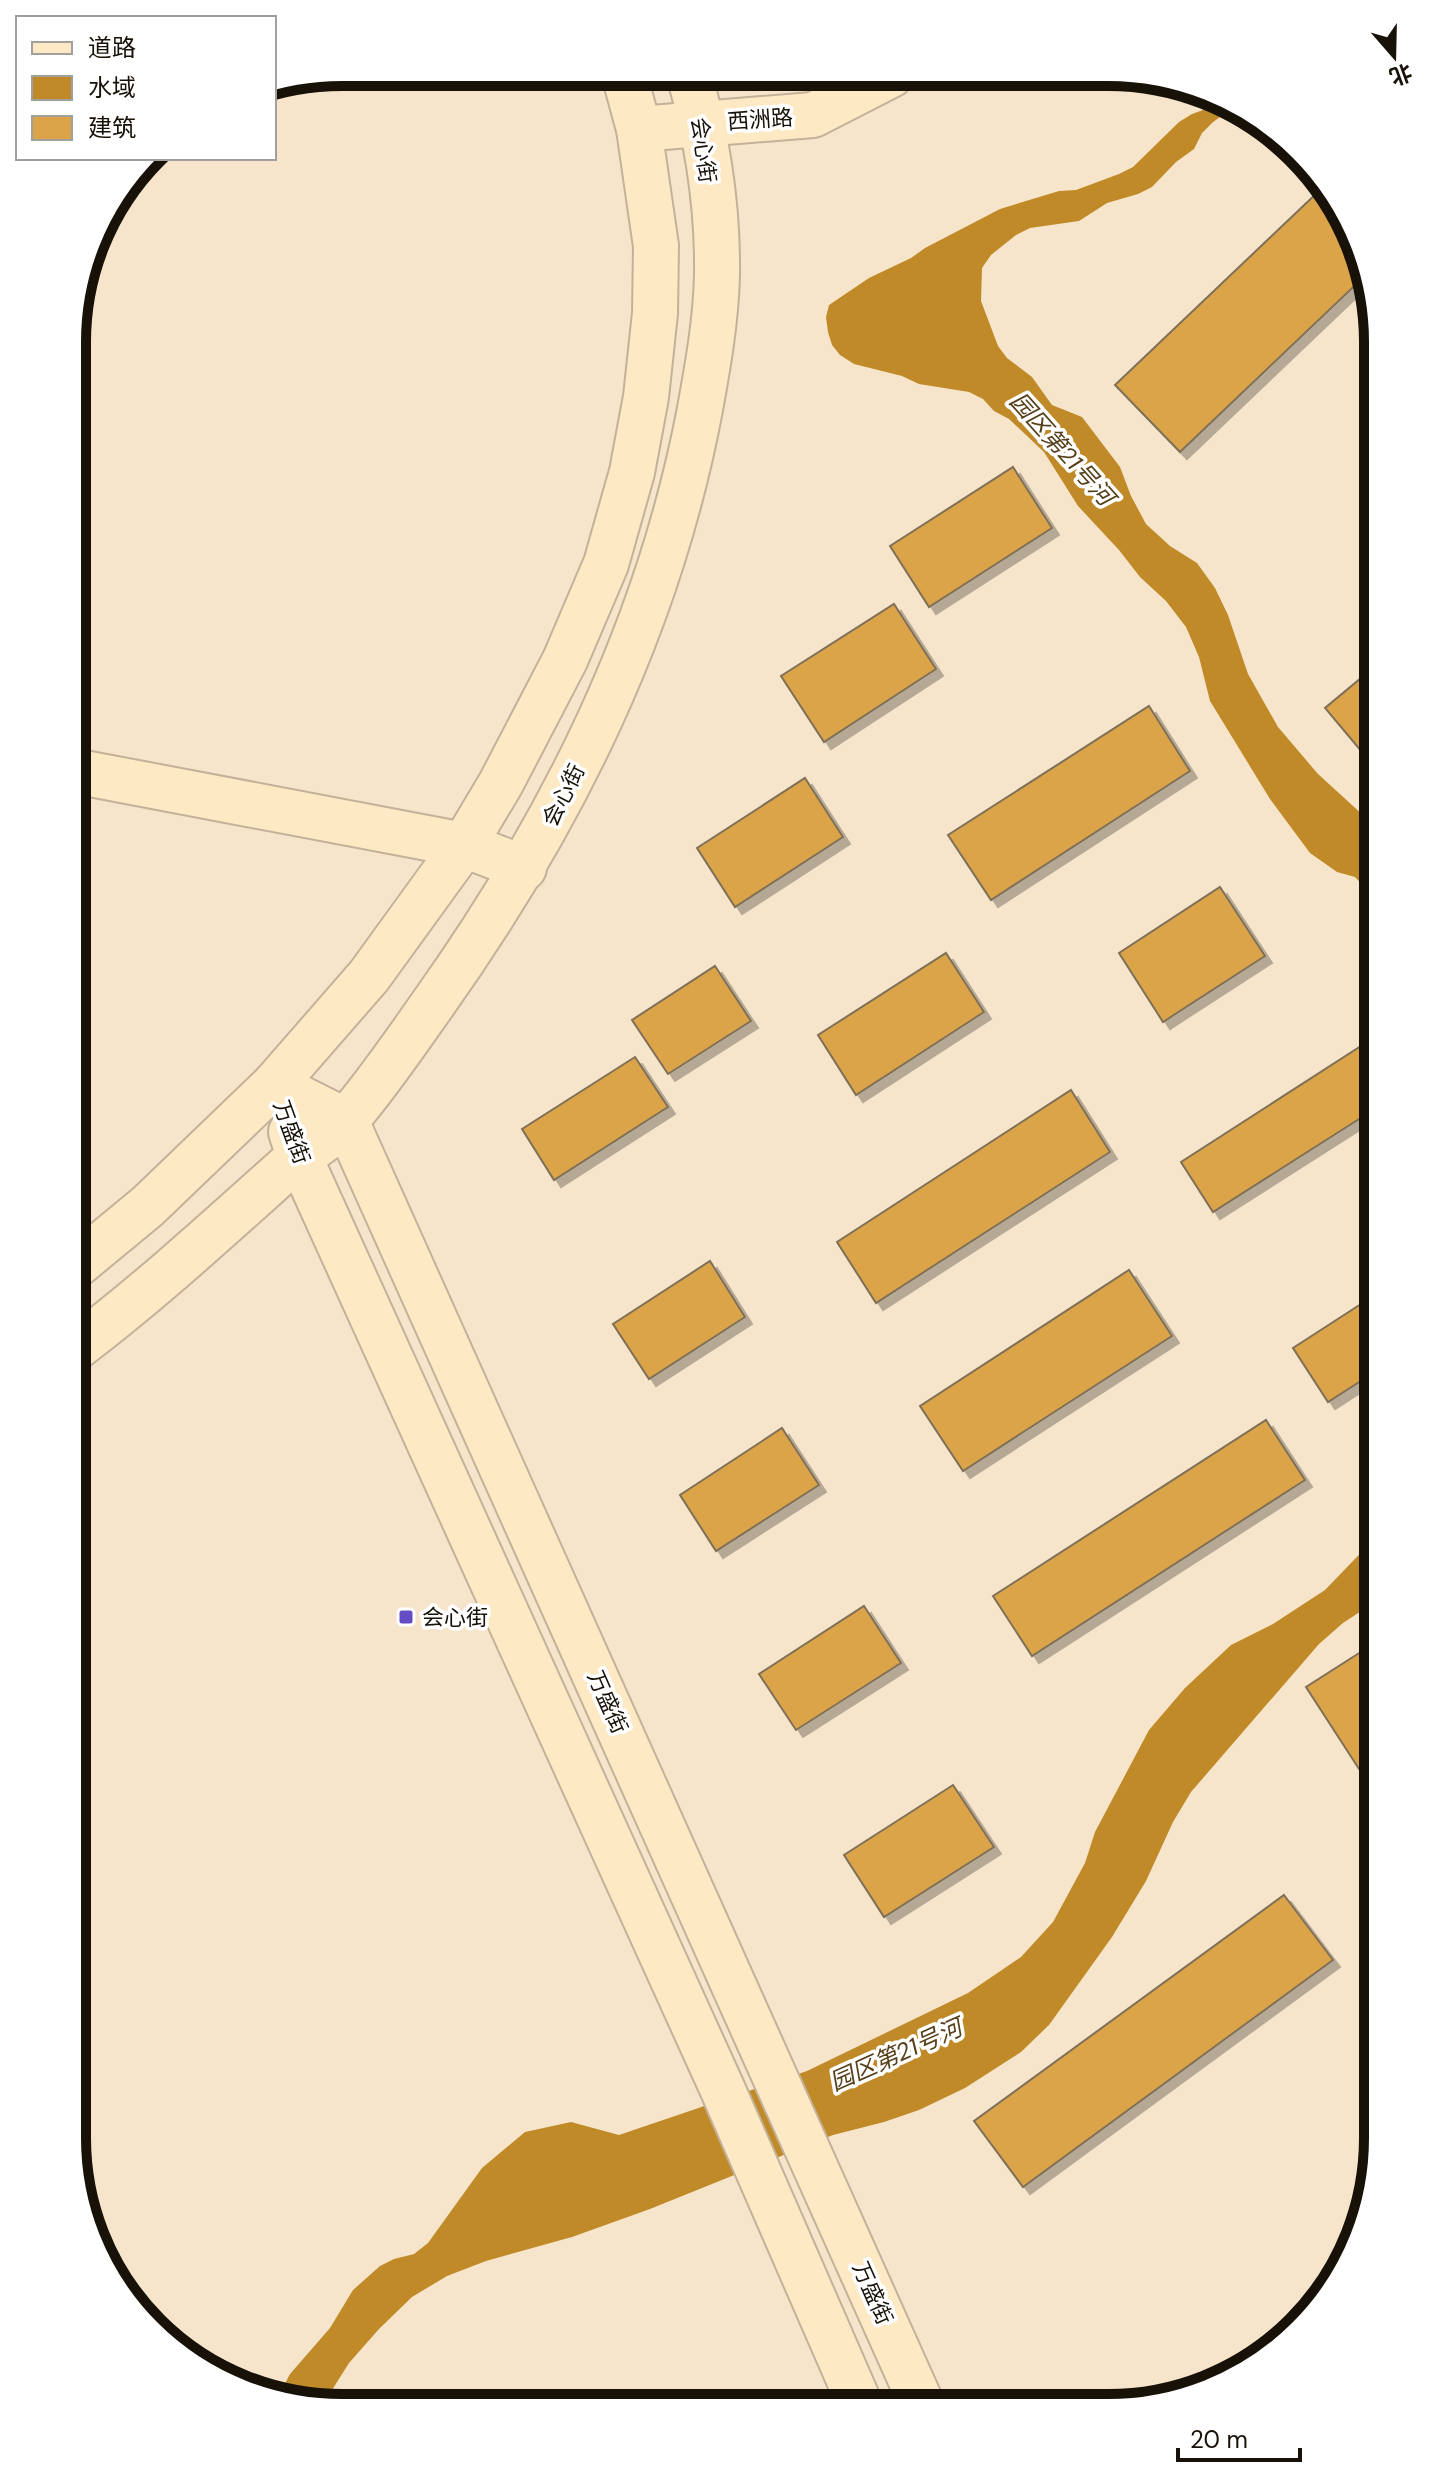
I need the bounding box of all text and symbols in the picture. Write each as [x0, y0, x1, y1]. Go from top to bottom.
legend [16, 16, 276, 160]
north arrow [1354, 16, 1434, 96]
text: 道路 [88, 32, 136, 63]
text: 北 [1385, 57, 1416, 92]
text: 水域 [88, 72, 136, 103]
street label: 西洲路 [726, 103, 794, 136]
text: 建筑 [88, 112, 136, 143]
street label: 会心街 [685, 115, 722, 185]
water label: 园区第21号河 [1003, 386, 1124, 515]
street label: 会心街 [536, 759, 591, 831]
street label: 万盛街 [267, 1096, 316, 1168]
place label: 会心街 [422, 1603, 488, 1632]
marker: 会心街 [397, 1608, 415, 1626]
street label: 万盛街 [581, 1666, 634, 1738]
water label: 园区第21号河 [825, 2010, 970, 2098]
street label: 万盛街 [846, 2257, 899, 2329]
scale bar [1178, 2412, 1300, 2462]
text: 20 m [1190, 2424, 1248, 2455]

